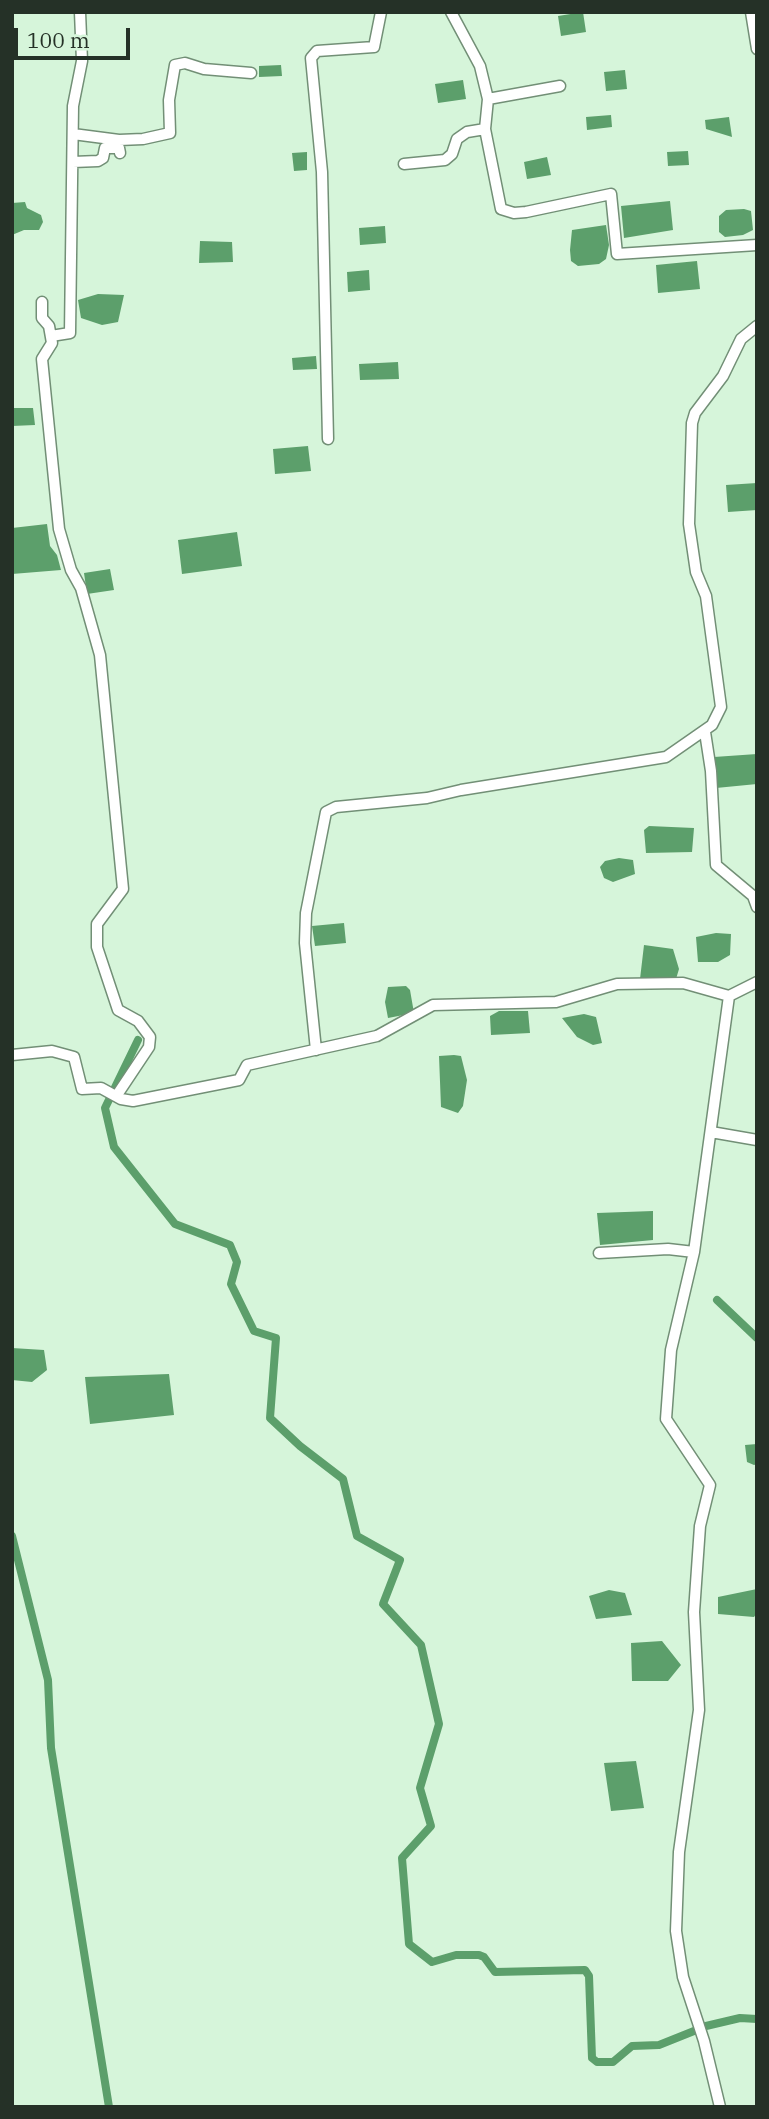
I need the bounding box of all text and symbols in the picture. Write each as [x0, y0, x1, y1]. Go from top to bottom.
scale bar [18, 14, 133, 58]
text: 100 m [27, 26, 90, 54]

